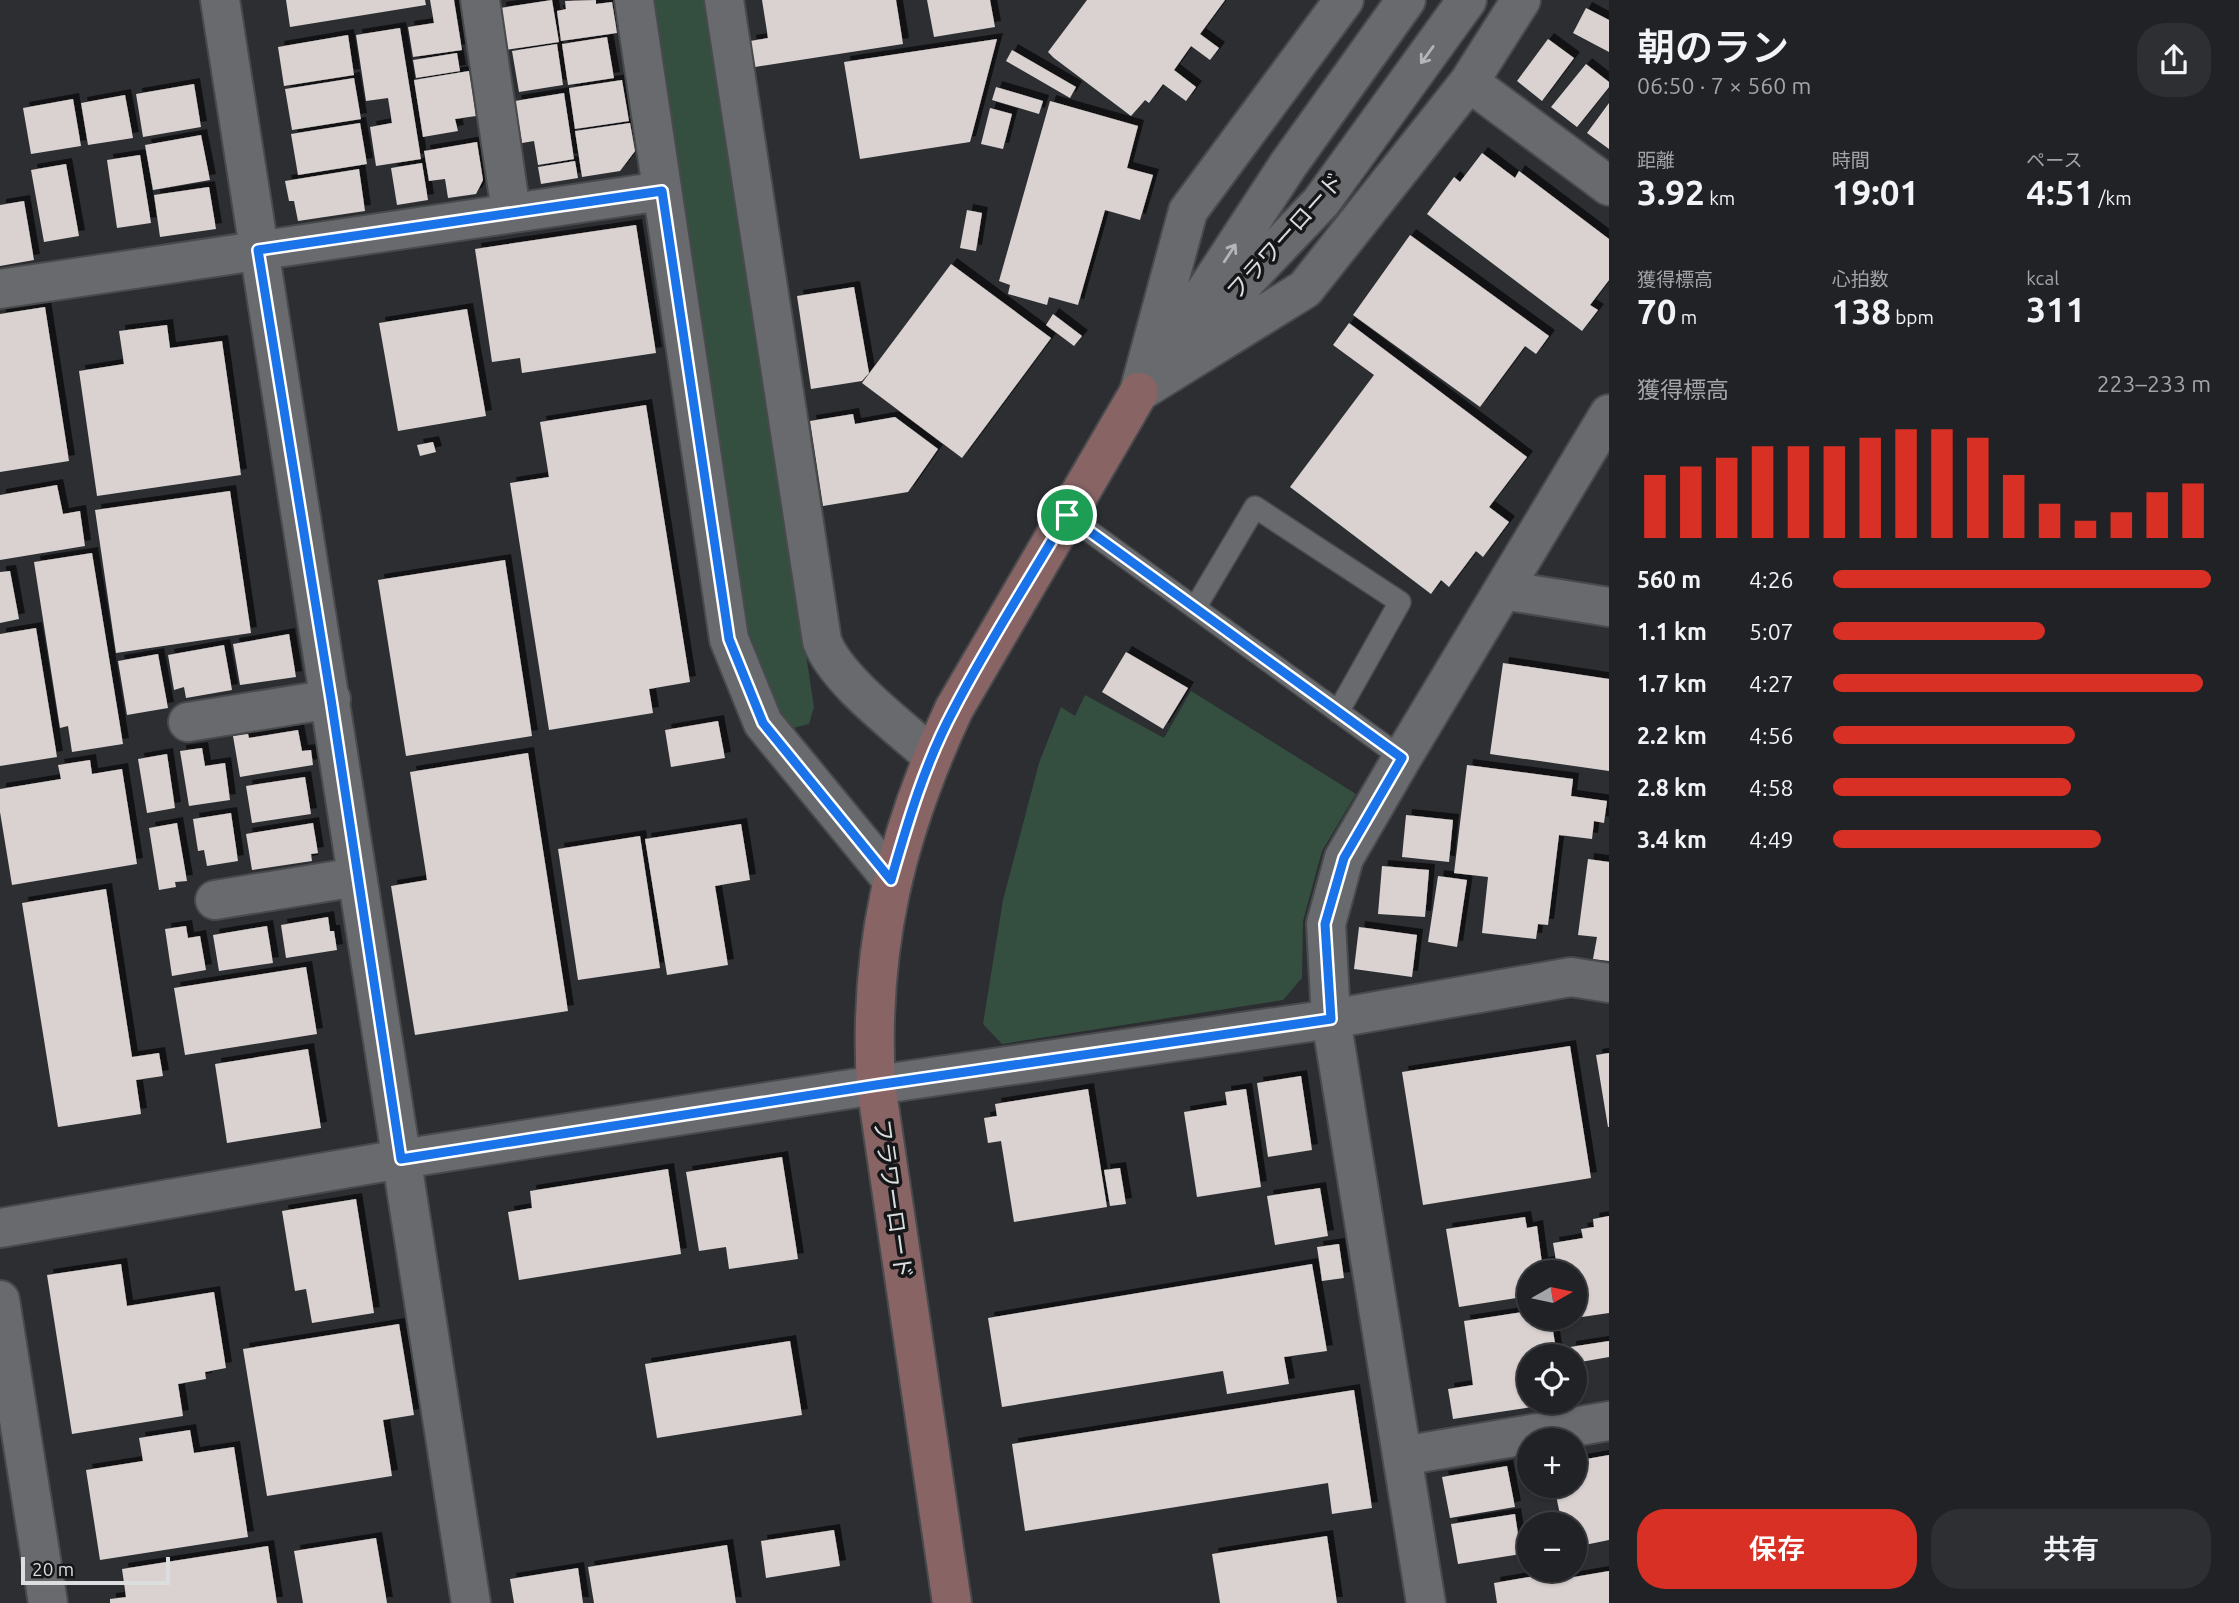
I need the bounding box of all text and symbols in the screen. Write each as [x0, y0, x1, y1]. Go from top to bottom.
button: share [2137, 23, 2211, 97]
text: 朝のラン [1637, 26, 1789, 68]
one-way arrow [1420, 45, 1434, 64]
text: 06:50 · 7 × 560 m [1637, 73, 1811, 98]
text: 距離 [1637, 149, 1675, 171]
text: 時間 [1832, 149, 1870, 171]
text: ペース [2026, 149, 2082, 171]
street label: フラワーロード [1221, 167, 1348, 304]
text: 3.92 [1637, 172, 1705, 212]
text: 19:01 [1832, 172, 1919, 212]
text: 4:51 [2026, 172, 2094, 212]
text: km [1705, 187, 1735, 209]
text: /km [2094, 187, 2132, 209]
one-way arrow [1223, 244, 1237, 264]
text: kcal [2026, 267, 2059, 289]
text: 獲得標高 [1637, 268, 1713, 290]
text: 心拍数 [1832, 268, 1889, 290]
text: 311 [2026, 289, 2086, 329]
text: 70 [1637, 291, 1676, 331]
text: 138 [1832, 291, 1891, 331]
text: m [1676, 306, 1697, 328]
text: bpm [1891, 306, 1934, 328]
text: 223–233 m [2097, 371, 2211, 396]
text: 獲得標高 [1637, 377, 1729, 402]
pin [1037, 485, 1097, 545]
icon: arrive [1048, 496, 1086, 534]
text: 560 m [1637, 567, 1701, 592]
text: 4:26 [1749, 567, 1794, 592]
text: 1.1 km [1637, 619, 1707, 644]
text: 5:07 [1749, 619, 1794, 644]
text: 1.7 km [1637, 671, 1707, 696]
text: 4:27 [1749, 671, 1794, 696]
text: 2.2 km [1637, 723, 1707, 748]
text: 4:56 [1749, 723, 1794, 748]
text: 2.8 km [1637, 775, 1707, 800]
text: 4:58 [1749, 775, 1794, 800]
text: 3.4 km [1637, 827, 1707, 852]
text: 4:49 [1749, 827, 1794, 852]
street label: フラワーロード [870, 1117, 917, 1280]
north arrow [1517, 1260, 1587, 1330]
map controls [1517, 1260, 1587, 1582]
button: locate [1517, 1344, 1587, 1414]
button: + [1517, 1428, 1587, 1498]
button: 保存 [1637, 1509, 1917, 1589]
button: 共有 [1931, 1509, 2211, 1589]
button: − [1517, 1512, 1587, 1582]
scale bar [21, 1554, 170, 1586]
text: 20 m [32, 1558, 74, 1580]

